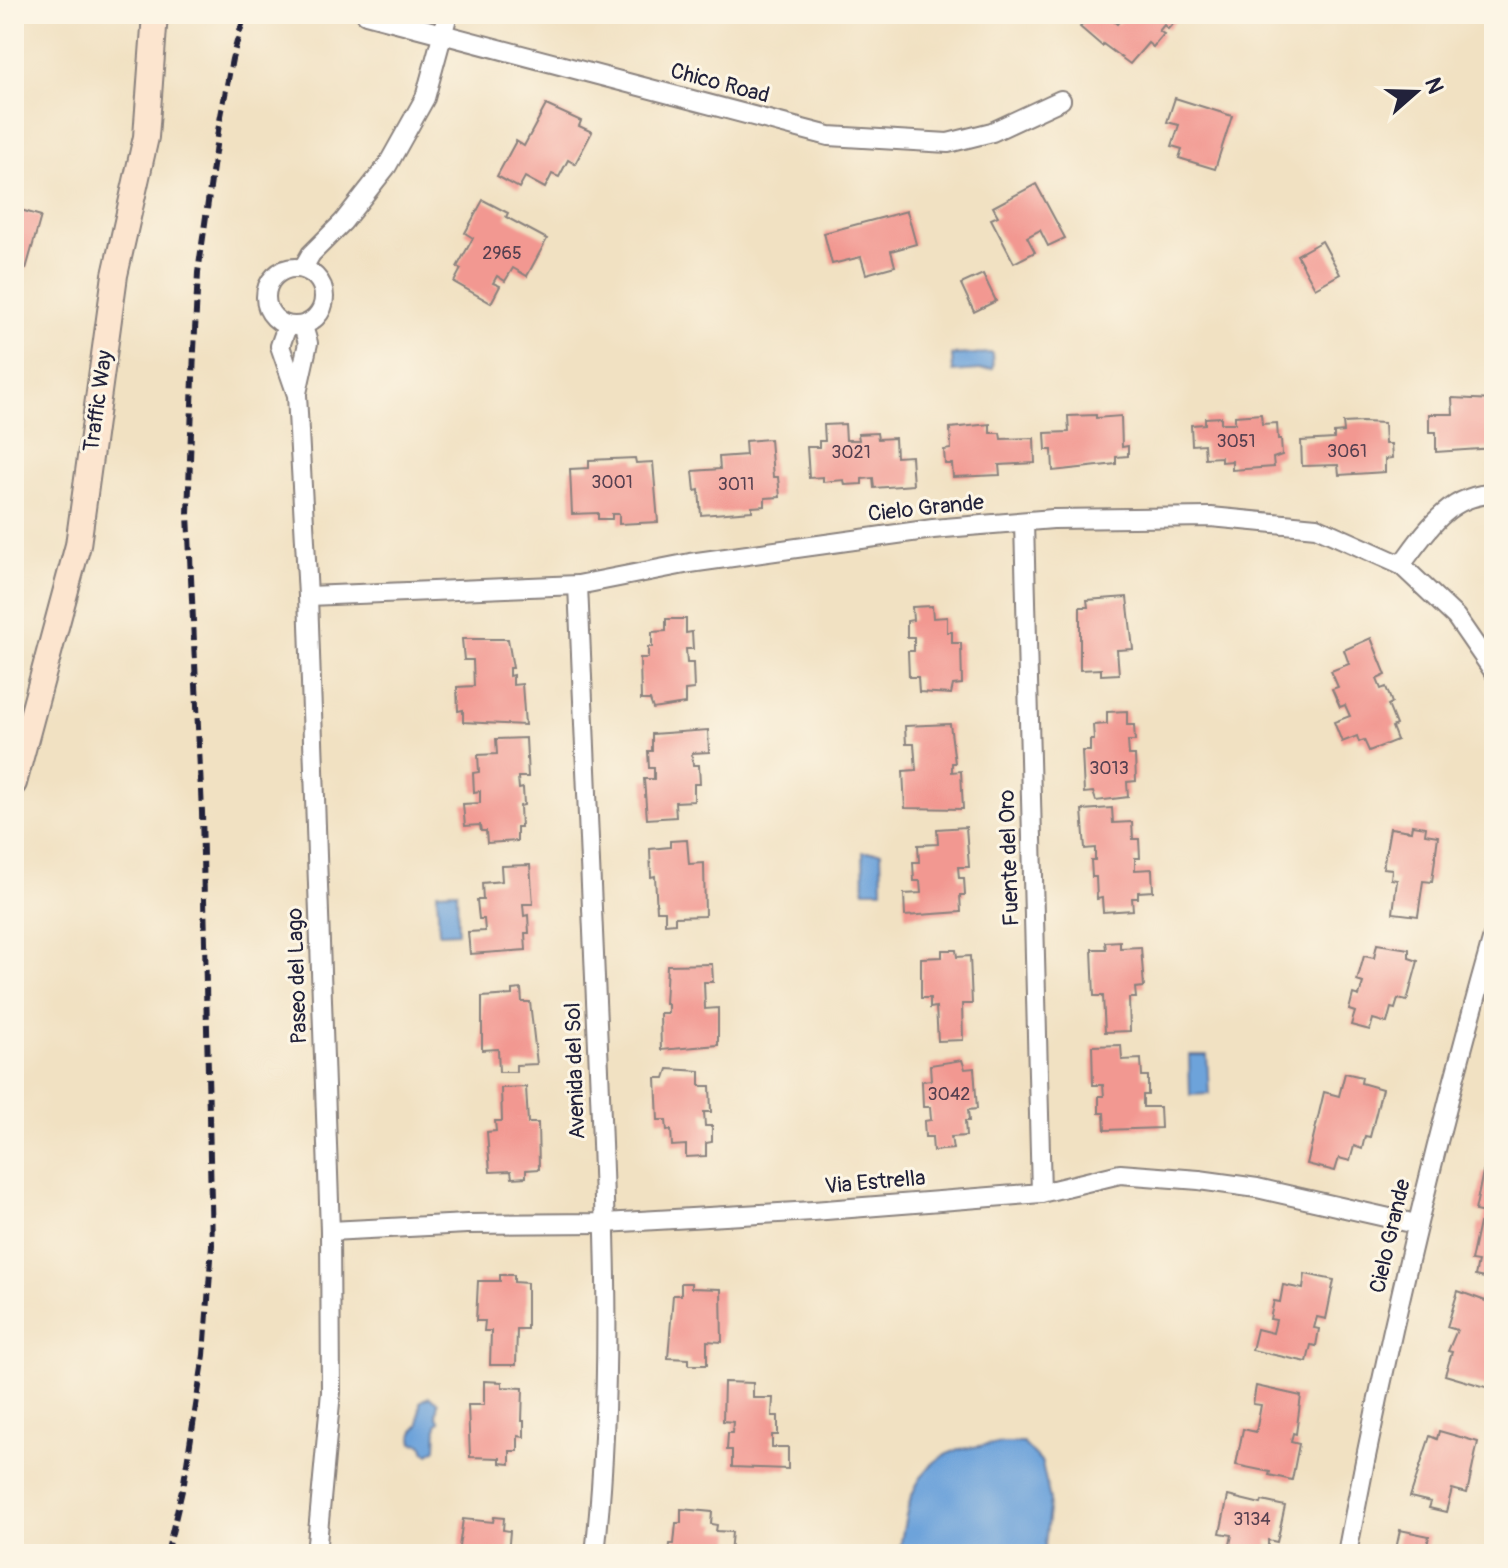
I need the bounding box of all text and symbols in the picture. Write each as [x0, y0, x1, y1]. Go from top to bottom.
north arrow [1376, 52, 1456, 132]
street label: Chico Road [667, 56, 773, 110]
text: N [1418, 74, 1450, 97]
house number: 2965 [482, 242, 522, 265]
street label: Traffic Way [77, 348, 119, 454]
house number: 3051 [1216, 430, 1256, 453]
house number: 3061 [1327, 440, 1367, 463]
house number: 3021 [831, 441, 871, 464]
house number: 3001 [591, 471, 633, 494]
house number: 3011 [718, 473, 754, 496]
street label: Cielo Grande [867, 488, 986, 528]
house number: 3013 [1089, 757, 1129, 780]
street label: Fuente del Oro [993, 789, 1025, 927]
street label: Paseo del Lago [281, 907, 313, 1045]
street label: Avenida del Sol [559, 1002, 591, 1140]
house number: 3042 [928, 1083, 970, 1106]
street label: Via Estrella [823, 1164, 927, 1200]
street label: Cielo Grande [1363, 1176, 1417, 1296]
house number: 3134 [1233, 1508, 1271, 1531]

